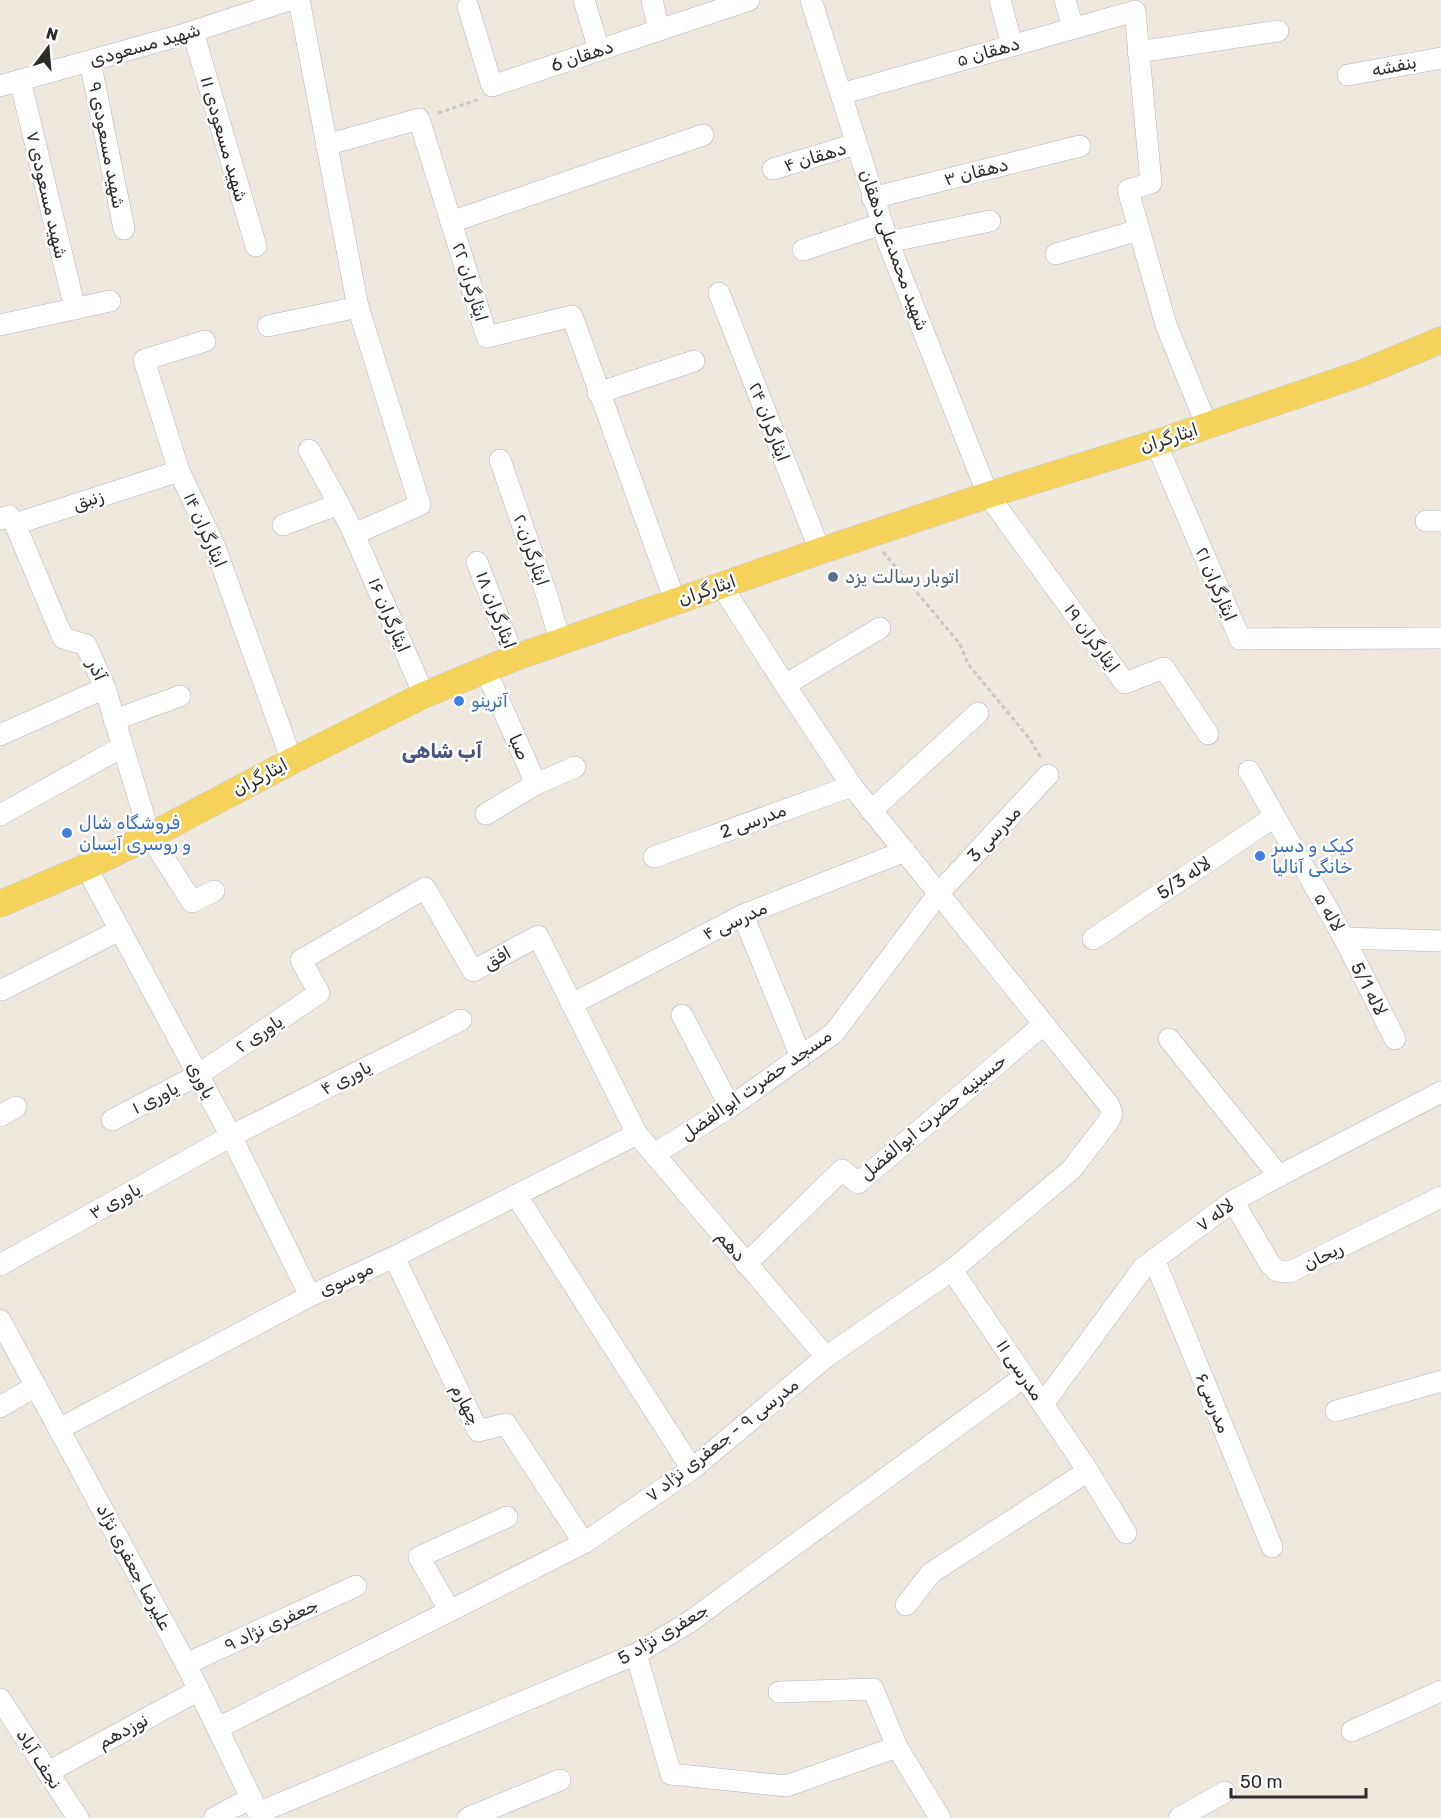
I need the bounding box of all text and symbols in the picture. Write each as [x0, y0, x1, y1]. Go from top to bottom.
north arrow [18, 18, 78, 78]
street label: شهید مسعودی [87, 19, 203, 71]
text: N [44, 23, 60, 45]
street label: دهقان ۵ [954, 32, 1022, 72]
street label: دهقان 6 [548, 36, 616, 76]
street label: بنفشه [1370, 51, 1418, 81]
street label: شهید مسعودی ۱۱ [196, 73, 252, 205]
street label: شهید مسعودی ۹ [84, 79, 130, 211]
street label: شهید مسعودی ۷ [22, 129, 72, 261]
street label: دهقان ۴ [781, 137, 849, 177]
street label: دهقان ۳ [942, 153, 1010, 191]
street label: شهید محمدعلی دهقان [855, 166, 933, 334]
street label: ایثارگران ۲۲ [448, 240, 492, 324]
street label: ایثارگران ۲۴ [744, 379, 794, 465]
street label: ایثارگران [1137, 418, 1201, 458]
street label: زنبق [70, 485, 106, 515]
street label: ایثارگران ۱۴ [179, 489, 231, 571]
street label: ۲۰ایثارگران [509, 511, 553, 589]
street label: ایثارگران ۲۱ [1191, 544, 1241, 624]
place label: اتوبار رسالت یزد [845, 566, 959, 588]
street label: ایثارگران ۱۸ [471, 568, 521, 652]
street label: ایثارگران [675, 570, 739, 610]
marker: اتوبار رسالت یزد [826, 570, 840, 584]
street label: ایثارگران ۱۶ [363, 574, 415, 656]
street label: ایثارگران ۱‍۹ [1060, 599, 1124, 677]
street label: آذر [82, 655, 112, 685]
place label: آترینو [471, 690, 509, 712]
marker: آترینو [452, 694, 466, 708]
street label: صبا [504, 731, 534, 763]
district label: آب شاهی [402, 739, 482, 763]
street label: ایثارگران [228, 753, 292, 801]
street label: مدرسی 2 [717, 799, 789, 843]
street label: مدرسی 3 [962, 801, 1026, 867]
place label: فروشگاه شال و روسری آیسان [79, 812, 191, 855]
marker: فروشگاه شال و روسری آیسان [60, 826, 74, 840]
place label: کیک و دسر خانگی آنالیا [1271, 835, 1354, 878]
marker: کیک و دسر خانگی آنالیا [1253, 849, 1267, 863]
street label: لاله 5/3 [1153, 852, 1215, 904]
street label: لاله ۵ [1309, 888, 1349, 936]
street label: مدرسی ۴ [699, 897, 771, 945]
street label: افق [479, 941, 515, 975]
street label: لاله 5/1 [1346, 958, 1392, 1020]
street label: یاوری ۲ [231, 1010, 287, 1058]
street label: مسجد حضرت ابوالفضل [676, 1025, 836, 1145]
street label: حسینیه حضرت ابوالفضل [855, 1049, 1011, 1185]
street label: یاوری ۴ [317, 1056, 375, 1100]
street label: یاوری [182, 1058, 220, 1103]
street label: یاوری ۱ [128, 1077, 182, 1119]
street label: یاوری ۳ [85, 1178, 145, 1224]
street label: لاله ۷ [1192, 1194, 1238, 1236]
street label: دهم [711, 1226, 750, 1267]
street label: ریحان [1300, 1237, 1347, 1275]
street label: موسوی [315, 1257, 377, 1301]
street label: مدرسی ۱۱ [992, 1335, 1048, 1405]
street label: مدرسی۶ [1191, 1370, 1235, 1436]
street label: مدرسی ۹ - جعفری نژاد ۷ [641, 1373, 803, 1507]
street label: چهارم [446, 1380, 486, 1428]
street label: علیرضا جعفری نژاد [91, 1500, 177, 1634]
street label: جعفری نژاد ۹ [220, 1594, 322, 1656]
street label: جعفری نژاد 5 [614, 1598, 712, 1670]
street label: نوزدهم [94, 1709, 152, 1754]
street label: نجف آباد [11, 1725, 67, 1793]
scale bar [1231, 1761, 1366, 1799]
text: 50 m [1240, 1771, 1283, 1793]

